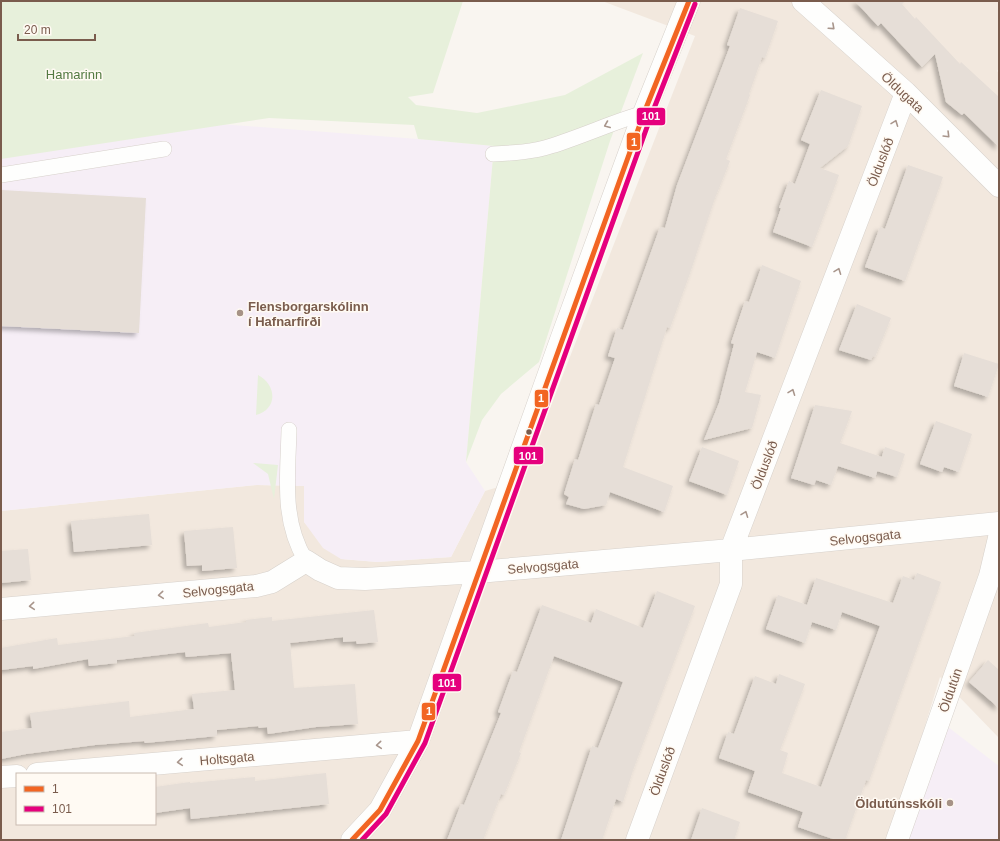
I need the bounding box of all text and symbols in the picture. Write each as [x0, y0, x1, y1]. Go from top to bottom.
scale bar [18, 16, 95, 42]
one-way arrow [827, 22, 835, 30]
text: 20 m [24, 23, 51, 37]
park label: Hamarinn [46, 67, 102, 82]
street label: Öldugata [878, 69, 928, 116]
line badge: 101 [636, 107, 666, 126]
text: 101 [642, 110, 660, 122]
one-way arrow [604, 120, 611, 128]
one-way arrow [890, 120, 898, 127]
one-way arrow [942, 130, 950, 138]
line badge: 1 [626, 132, 641, 151]
text: 1 [631, 136, 637, 148]
street label: Ölduslóð [864, 136, 897, 189]
one-way arrow [834, 267, 842, 274]
place label: Flensborgarskólinn í Hafnarfirði [248, 299, 369, 329]
marker: Flensborgarskólinn í Hafnarfirði [235, 308, 245, 318]
line badge: 1 [534, 389, 549, 408]
one-way arrow [787, 389, 795, 396]
text: 1 [538, 392, 544, 404]
unlabelled marker [524, 427, 534, 437]
street label: Ölduslóð [748, 439, 781, 492]
line badge: 101 [513, 446, 544, 465]
text: 101 [519, 450, 537, 462]
one-way arrow [741, 510, 749, 517]
street label: Selvogsgata [829, 526, 902, 549]
street label: Selvogsgata [507, 556, 580, 577]
street label: Selvogsgata [182, 578, 255, 601]
one-way arrow [158, 590, 164, 599]
one-way arrow [28, 602, 35, 611]
street label: Öldutún [936, 666, 965, 714]
line badge: 101 [432, 673, 462, 692]
text: 101 [438, 677, 456, 689]
line badge: 1 [421, 702, 436, 721]
text: 1 [426, 705, 432, 717]
one-way arrow [376, 740, 382, 749]
street label: Ölduslóð [647, 744, 678, 798]
street label: Holtsgata [199, 749, 256, 768]
one-way arrow [177, 757, 183, 766]
legend [16, 773, 156, 825]
text: 1 [52, 782, 59, 796]
place label: Öldutúnsskóli [855, 796, 942, 811]
marker: Öldutúnsskóli [945, 798, 955, 808]
text: 101 [52, 802, 72, 816]

